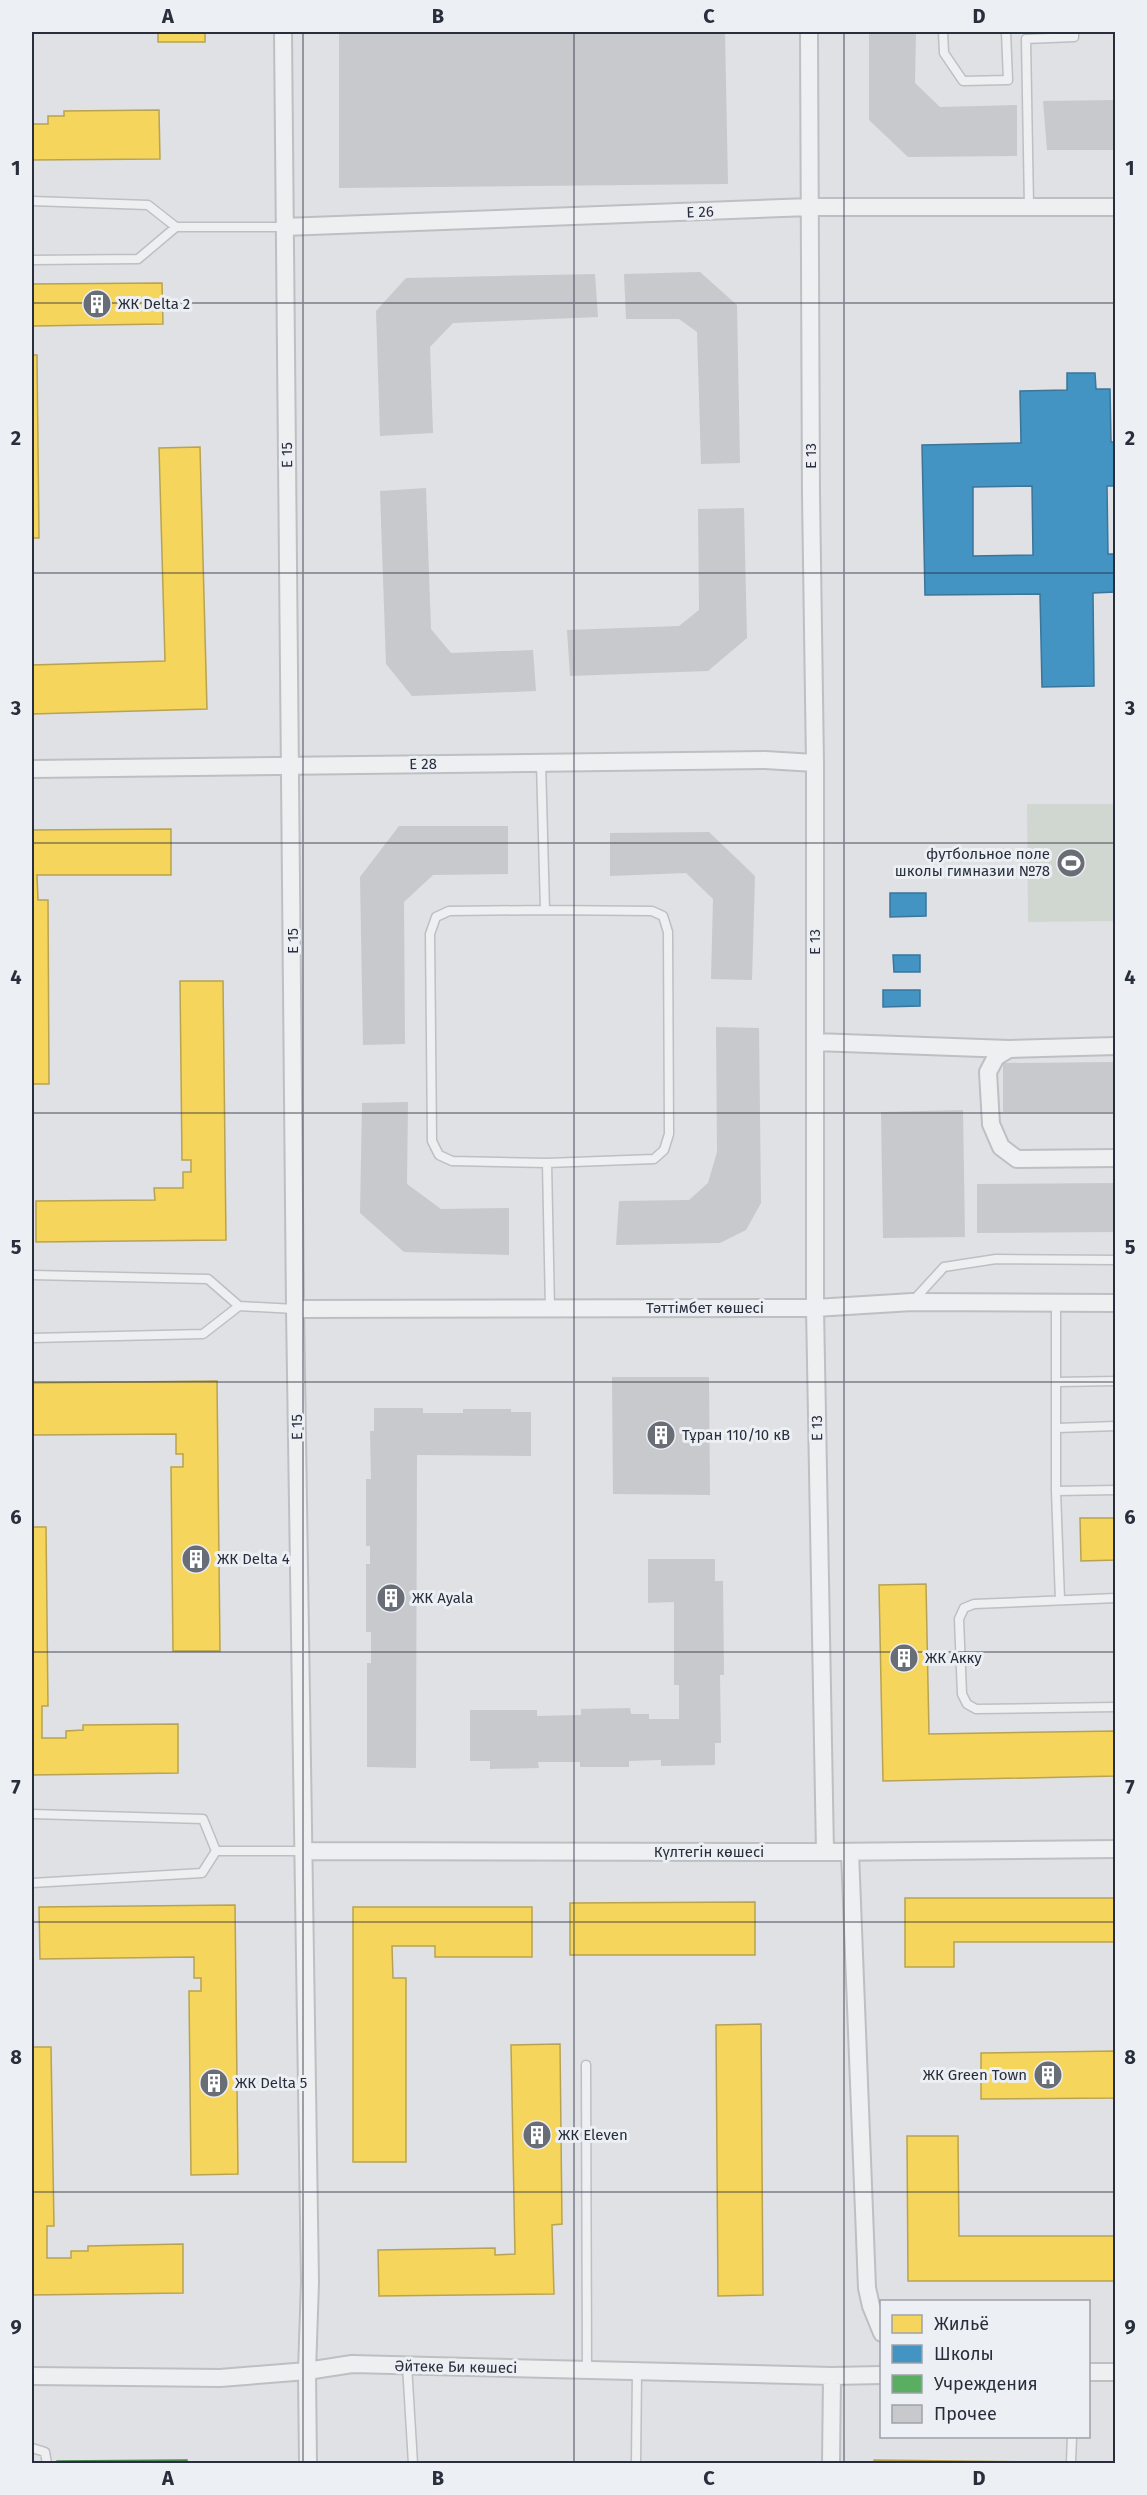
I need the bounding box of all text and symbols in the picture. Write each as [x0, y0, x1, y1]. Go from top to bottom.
text: A [161, 4, 175, 28]
text: B [432, 4, 444, 28]
text: C [703, 4, 715, 28]
text: D [972, 4, 986, 28]
text: 1 [11, 156, 21, 180]
text: 1 [1125, 156, 1135, 180]
street label: E 26 [686, 203, 714, 221]
building icon: ЖК Delta 2 [81, 288, 113, 320]
place label: ЖК Delta 2 [118, 295, 190, 313]
text: 2 [11, 426, 21, 450]
text: 2 [1125, 426, 1135, 450]
street label: E 15 [278, 442, 296, 468]
street label: E 13 [802, 443, 820, 469]
text: 3 [10, 696, 21, 720]
text: 3 [1124, 696, 1135, 720]
street label: E 28 [409, 755, 437, 773]
place label: футбольное поле школы гимназии №78 [895, 845, 1050, 880]
sports icon: футбольное поле школы гимназии №78 [1055, 847, 1087, 879]
street label: E 15 [284, 928, 302, 954]
street label: E 13 [806, 929, 824, 955]
text: 4 [10, 965, 22, 989]
text: 4 [1124, 965, 1136, 989]
text: 5 [11, 1235, 22, 1259]
text: 5 [1125, 1235, 1136, 1259]
street label: Тәттімбет көшесі [646, 1299, 764, 1317]
street label: E 15 [288, 1414, 306, 1440]
street label: E 13 [808, 1415, 826, 1441]
building icon: Тұран 110/10 кВ [645, 1419, 677, 1451]
place label: Тұран 110/10 кВ [682, 1426, 790, 1444]
text: 6 [10, 1505, 22, 1529]
text: 6 [1124, 1505, 1136, 1529]
building icon: ЖК Delta 4 [180, 1543, 212, 1575]
place label: ЖК Delta 4 [217, 1550, 290, 1568]
building icon: ЖК Ayala [375, 1582, 407, 1614]
place label: ЖК Ayala [412, 1589, 473, 1607]
building icon: ЖК Акку [888, 1642, 920, 1674]
place label: ЖК Акку [925, 1649, 982, 1667]
text: 7 [11, 1775, 21, 1799]
text: 7 [1125, 1775, 1135, 1799]
street label: Күлтегін көшесі [654, 1843, 764, 1861]
text: 8 [10, 2045, 22, 2069]
text: 8 [1124, 2045, 1136, 2069]
building icon: ЖК Green Town [1032, 2059, 1064, 2091]
place label: ЖК Green Town [923, 2066, 1027, 2084]
building icon: ЖК Delta 5 [198, 2067, 230, 2099]
place label: ЖК Delta 5 [235, 2074, 307, 2092]
building icon: ЖК Eleven [521, 2119, 553, 2151]
place label: ЖК Eleven [558, 2126, 628, 2144]
legend [880, 2300, 1090, 2438]
text: Жильё [934, 2313, 989, 2335]
text: 9 [10, 2315, 22, 2339]
text: 9 [1124, 2315, 1136, 2339]
text: Школы [934, 2343, 994, 2365]
street label: Әйтеке Би көшесі [395, 2357, 517, 2377]
text: Учреждения [934, 2373, 1038, 2395]
text: Прочее [934, 2403, 997, 2425]
text: A [161, 2466, 175, 2490]
text: B [432, 2466, 444, 2490]
text: C [703, 2466, 715, 2490]
text: D [972, 2466, 986, 2490]

